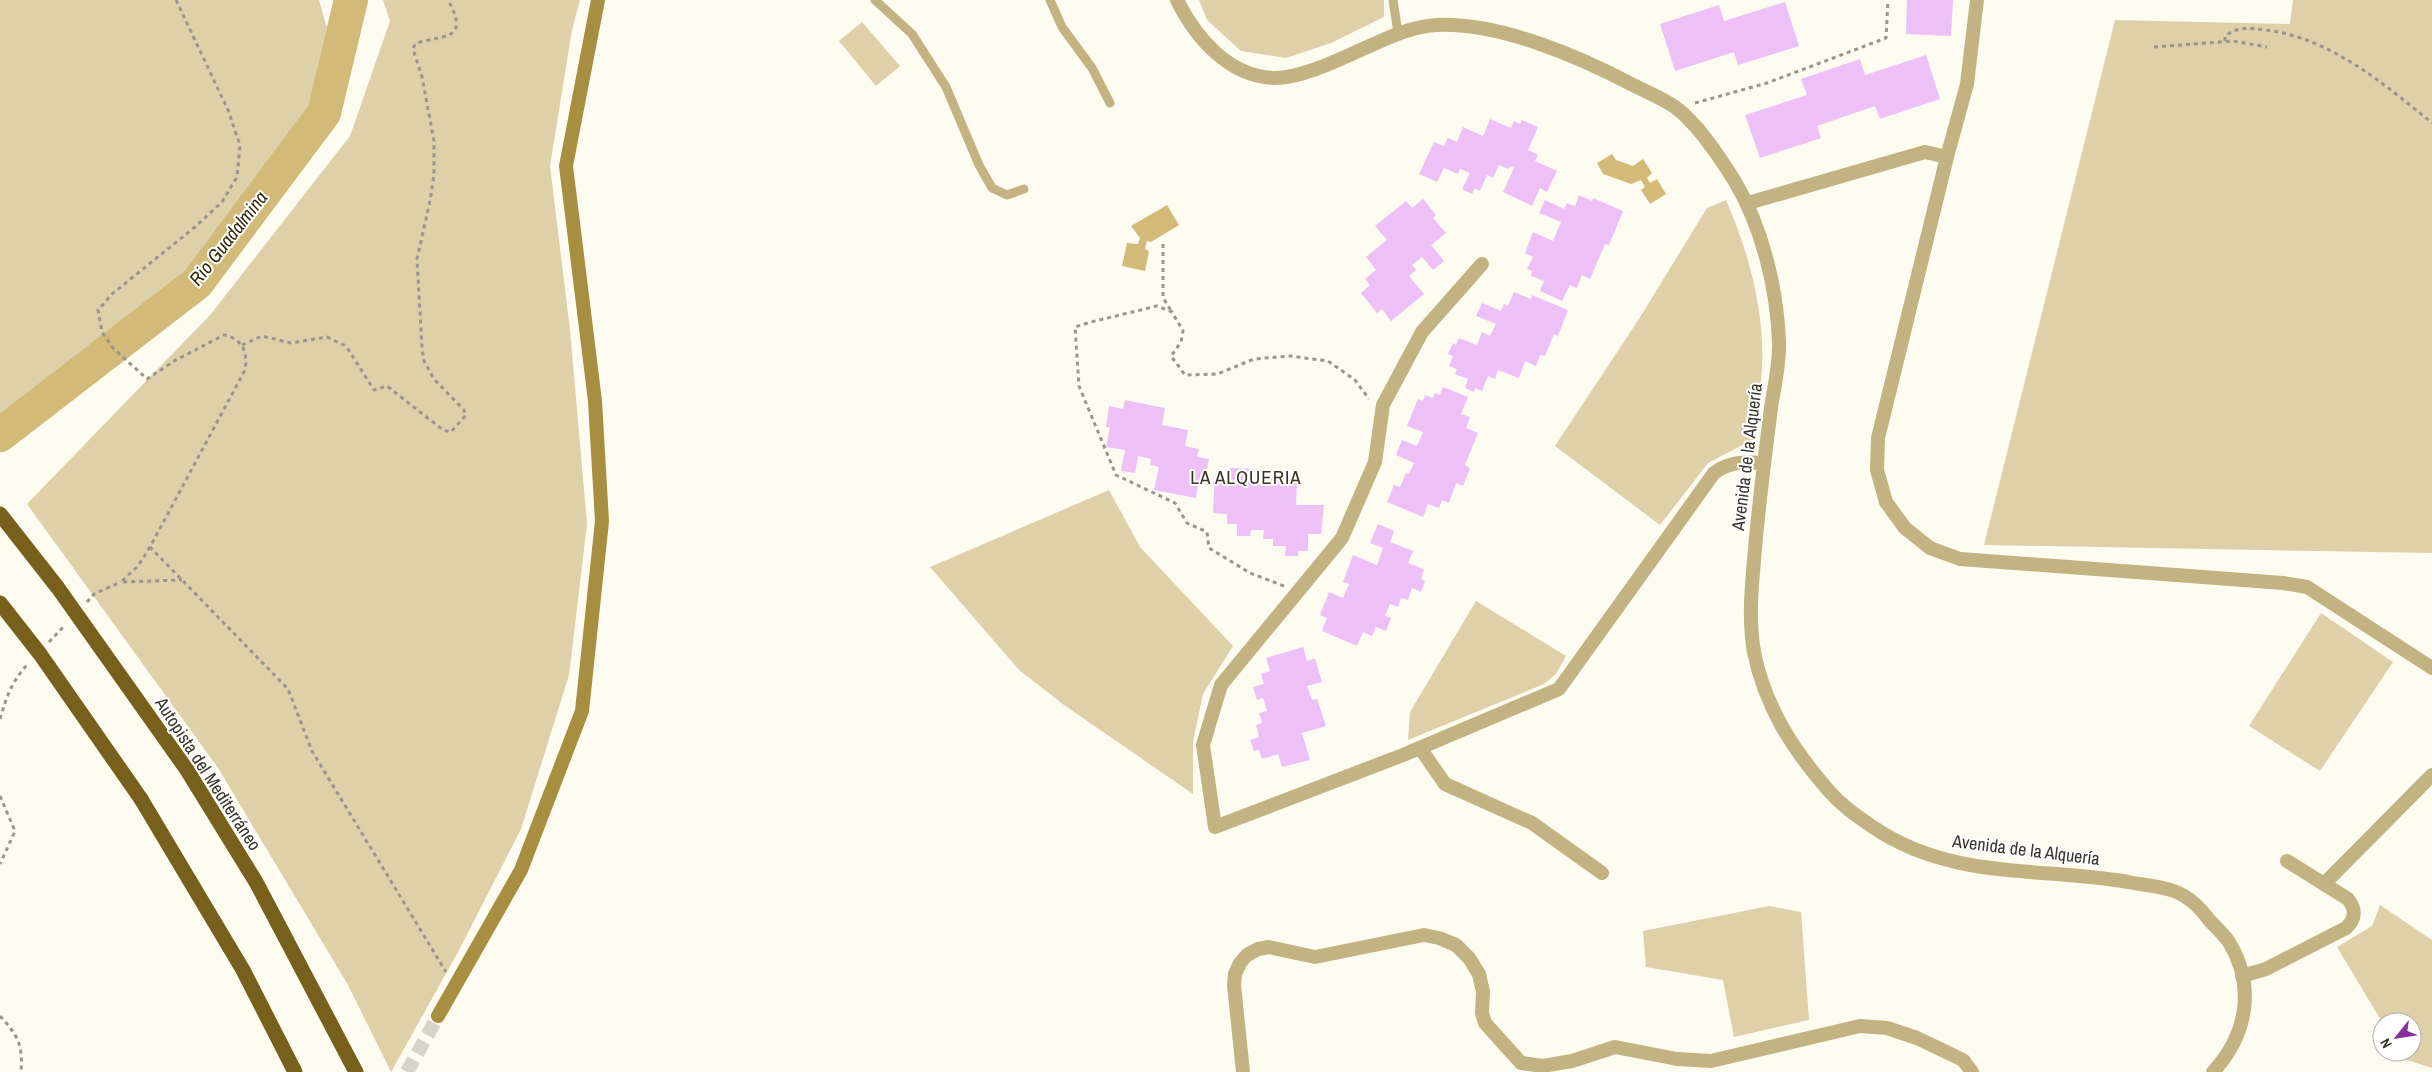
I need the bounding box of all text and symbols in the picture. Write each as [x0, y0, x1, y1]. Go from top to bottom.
water label: Rio Guadalmina [183, 185, 273, 291]
street label: Avenida de la Alquería [1725, 382, 1768, 533]
district label: LA ALQUERIA [1190, 464, 1302, 490]
street label: Autopista del Mediterráneo [149, 691, 267, 855]
street label: Avenida de la Alquería [1950, 828, 2101, 871]
north arrow [2372, 1012, 2422, 1062]
text: N [2376, 1035, 2396, 1052]

